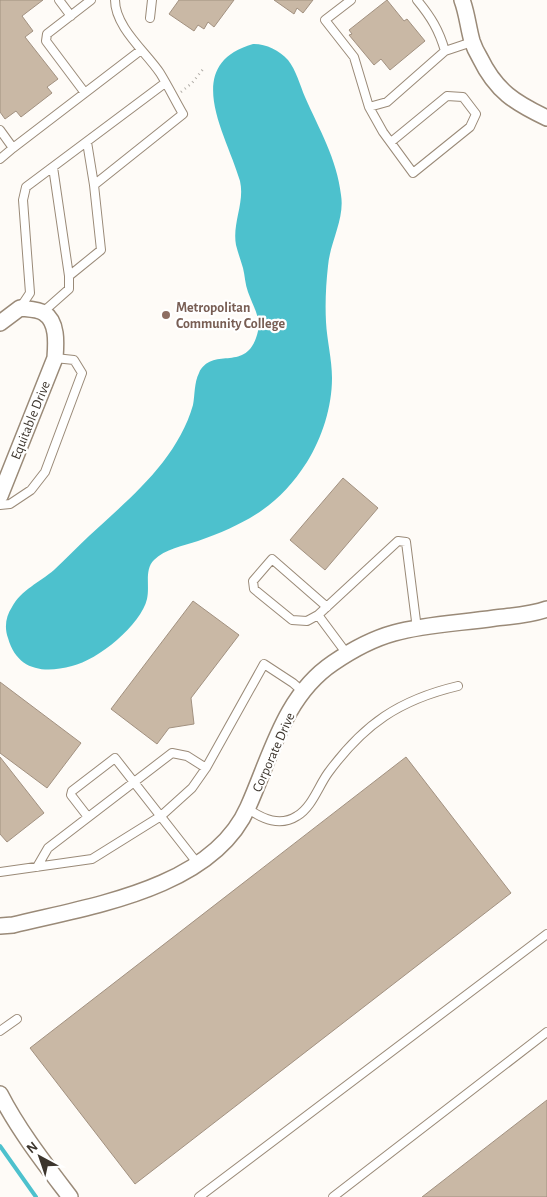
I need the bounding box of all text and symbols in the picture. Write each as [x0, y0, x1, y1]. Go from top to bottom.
place label: Metropolitan Community College [176, 301, 285, 331]
marker: Metropolitan Community College [160, 309, 172, 321]
street label: Equitable Drive [9, 379, 53, 462]
street label: Corporate Drive [250, 711, 298, 794]
north arrow [15, 1132, 65, 1182]
text: N [24, 1139, 41, 1156]

